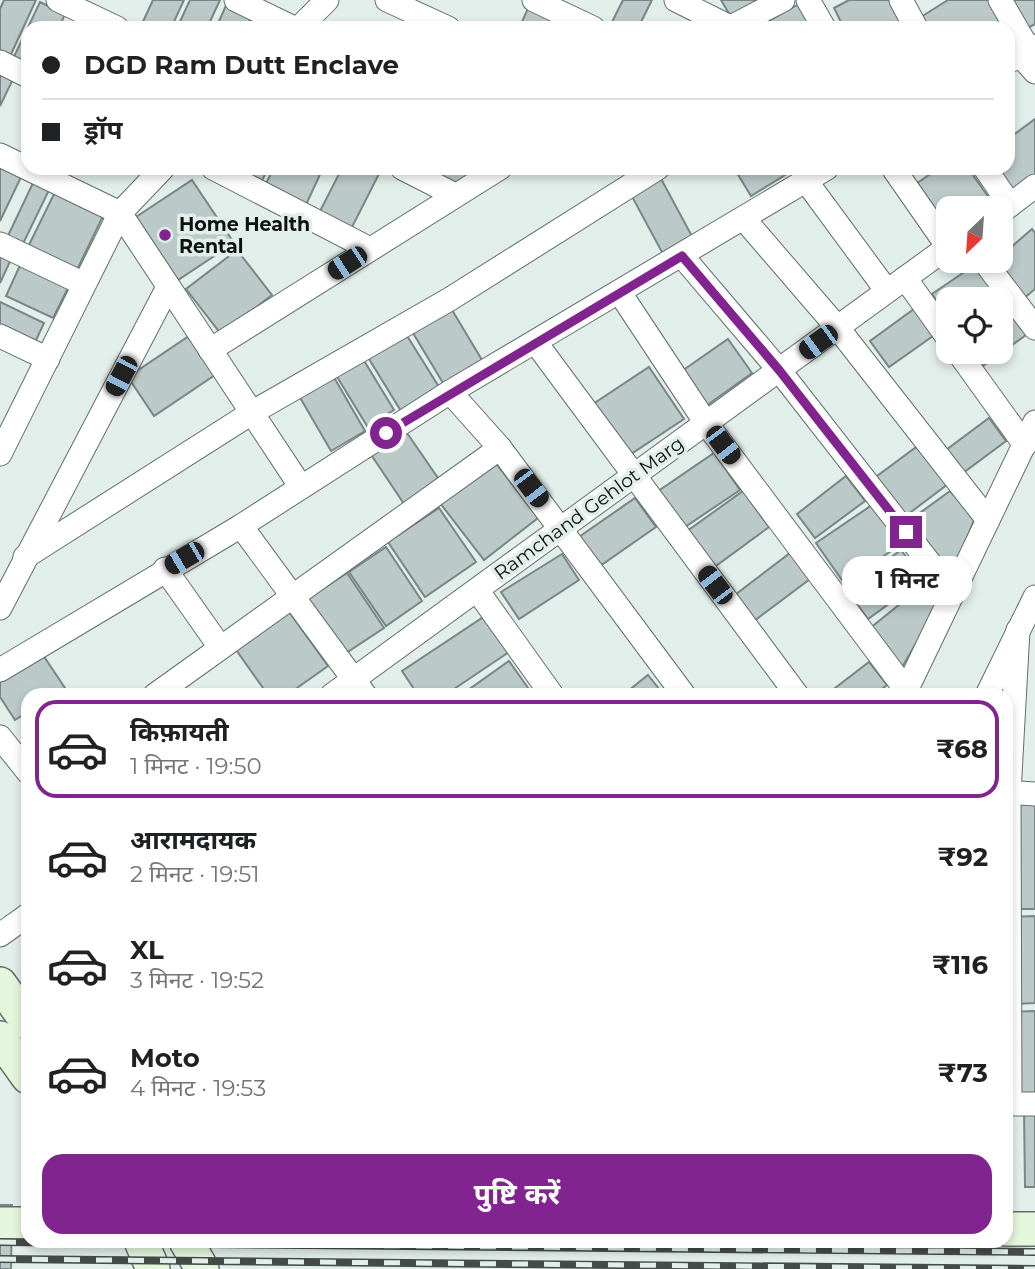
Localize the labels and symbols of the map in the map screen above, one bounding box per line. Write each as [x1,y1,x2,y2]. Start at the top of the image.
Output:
north arrow [936,196,1013,273]
place label: Home Health Rental [179,213,310,258]
marker: Home Health Rental [157,227,173,243]
car [324,243,371,283]
car [795,321,842,363]
car [102,353,141,399]
route start [370,417,402,449]
car [702,422,745,468]
street label: Ramchand Gehlot Marg [490,431,688,585]
car [510,465,553,511]
route end [890,516,922,548]
car [161,538,208,578]
callout: 1 मिनट [841,556,971,606]
car [694,562,737,608]

